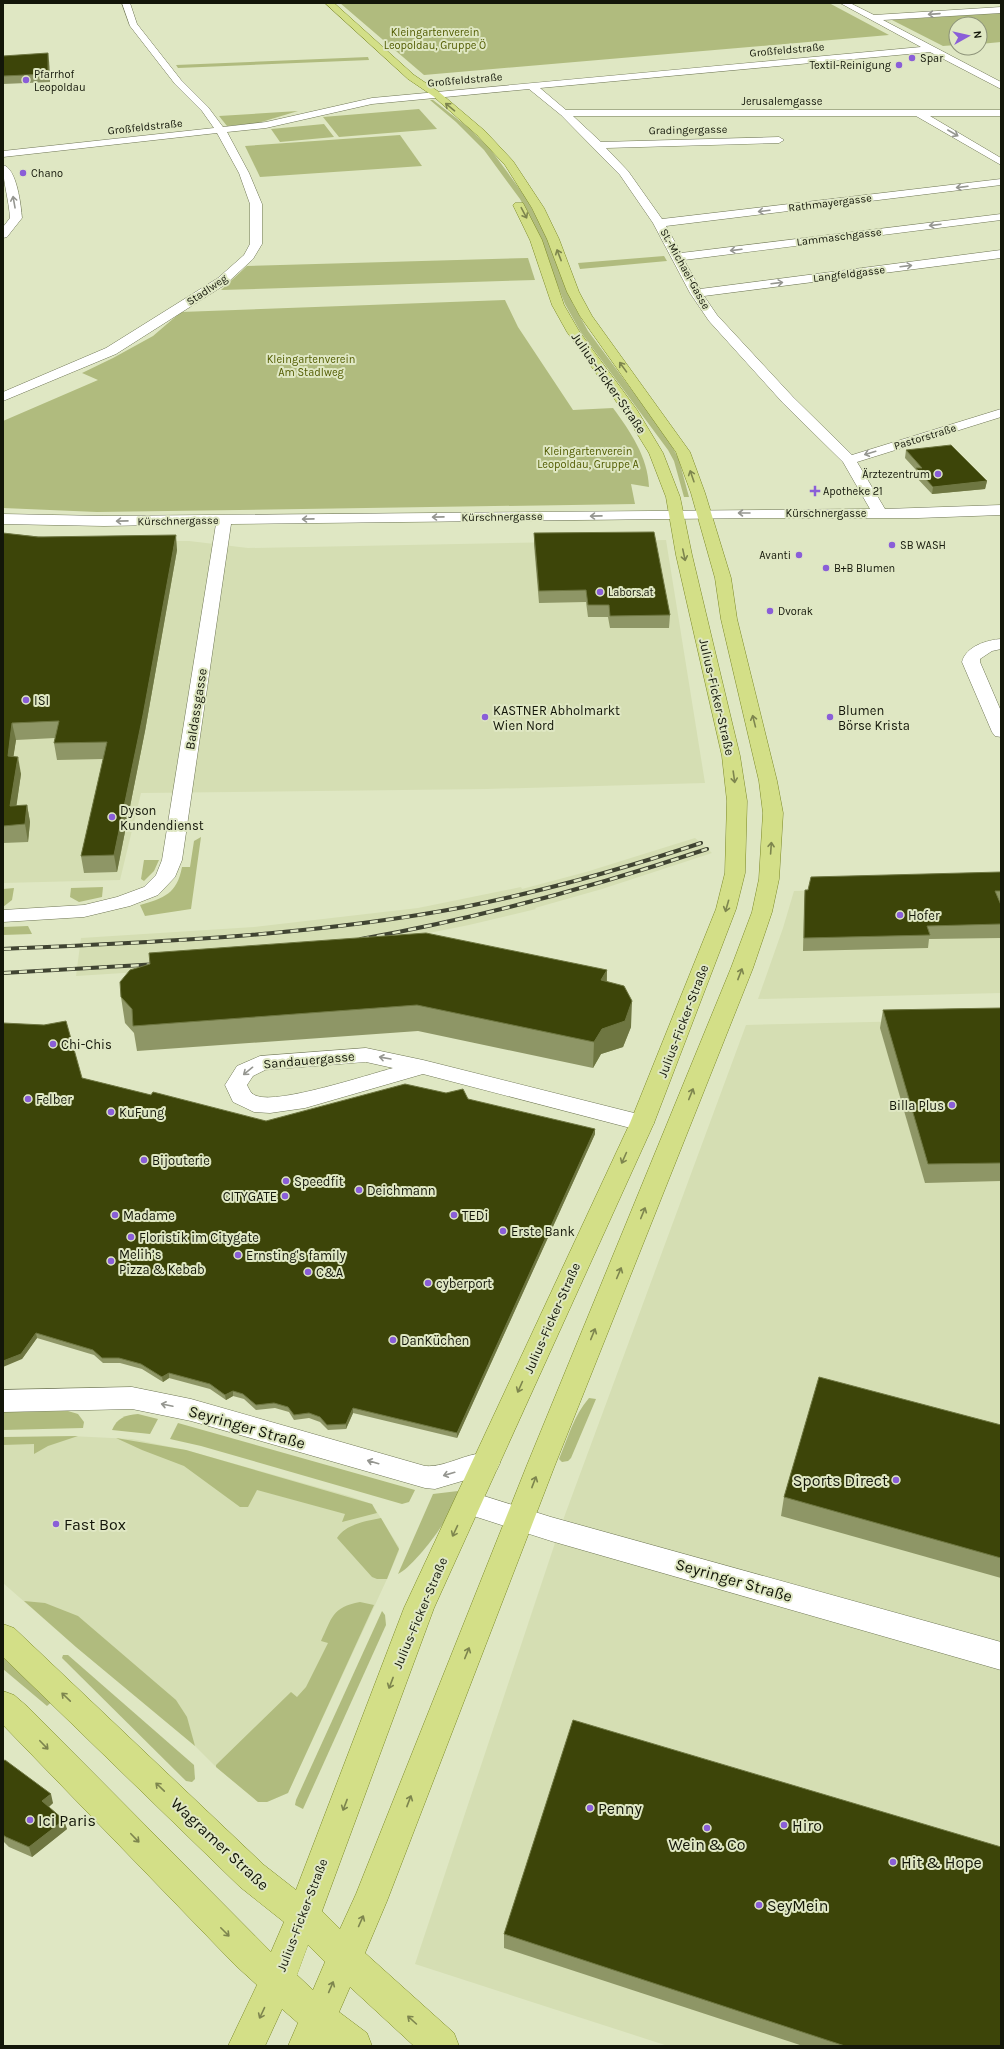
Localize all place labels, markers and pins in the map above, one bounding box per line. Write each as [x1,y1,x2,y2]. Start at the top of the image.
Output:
place label: Spar [920,52,943,65]
marker: Spar [907,53,917,63]
place label: Textil-Reinigung [809,59,892,72]
marker: Textil-Reinigung [894,60,904,70]
place label: Pfarrhof Leopoldau [34,68,86,94]
marker: Pfarrhof Leopoldau [21,75,31,85]
place label: Chano [31,167,63,180]
marker: Chano [18,168,28,178]
place label: Ärztezentrum [862,467,930,481]
marker: Ärztezentrum [933,469,943,479]
place label: Apotheke 21 [823,485,883,498]
marker: Apotheke 21 [810,486,820,496]
place label: SB WASH [900,539,946,552]
marker: SB WASH [887,540,897,550]
place label: Avanti [759,549,791,562]
marker: Avanti [794,550,804,560]
place label: B+B Blumen [834,562,895,575]
marker: B+B Blumen [821,563,831,573]
place label: Labors.at [608,586,654,599]
marker: Labors.at [595,587,605,597]
place label: Dvorak [778,605,813,618]
marker: Dvorak [765,606,775,616]
place label: ISI [34,693,49,708]
marker: ISI [21,695,31,705]
place label: KASTNER Abholmarkt Wien Nord [493,703,620,733]
place label: Blumen Börse Krista [838,703,910,733]
marker: KASTNER Abholmarkt Wien Nord [480,712,490,722]
marker: Blumen Börse Krista [825,712,835,722]
place label: Dyson Kundendienst [120,803,204,833]
marker: Dyson Kundendienst [107,812,117,822]
place label: Hofer [908,908,940,923]
marker: Hofer [895,910,905,920]
place label: Chi-Chis [61,1037,112,1052]
marker: Chi-Chis [48,1039,58,1049]
place label: Felber [36,1092,72,1107]
marker: Felber [23,1094,33,1104]
place label: Billa Plus [889,1098,944,1113]
marker: Billa Plus [947,1100,957,1110]
place label: KuFung [119,1105,165,1120]
marker: KuFung [106,1107,116,1117]
place label: Bijouterie [152,1153,210,1168]
marker: Bijouterie [139,1155,149,1165]
place label: Speedfit [294,1174,344,1189]
marker: Speedfit [281,1176,291,1186]
place label: Deichmann [367,1183,436,1198]
marker: Deichmann [354,1185,364,1195]
place label: CITYGATE [223,1189,277,1204]
marker: CITYGATE [280,1191,290,1201]
place label: Madame [123,1208,175,1223]
place label: TEDi [462,1208,488,1223]
marker: Madame [110,1210,120,1220]
marker: TEDi [449,1210,459,1220]
place label: Erste Bank [511,1224,575,1239]
marker: Erste Bank [498,1226,508,1236]
place label: Floristik im Citygate [139,1230,259,1245]
marker: Floristik im Citygate [126,1232,136,1242]
place label: Melih’s Pizza & Kebab [119,1247,205,1277]
place label: Ernsting's family [246,1248,346,1263]
marker: Ernsting's family [233,1250,243,1260]
marker: Melih’s Pizza & Kebab [106,1256,116,1266]
place label: C&A [316,1265,344,1280]
marker: C&A [303,1267,313,1277]
place label: cyberport [436,1276,492,1291]
marker: cyberport [423,1278,433,1288]
place label: DanKüchen [401,1333,469,1348]
marker: DanKüchen [388,1335,398,1345]
place label: Sports Direct [793,1471,888,1490]
marker: Sports Direct [891,1475,901,1485]
place label: Fast Box [64,1515,126,1534]
marker: Fast Box [51,1519,61,1529]
place label: Penny [598,1799,642,1818]
marker: Penny [585,1803,595,1813]
place label: Ici Paris [38,1811,96,1830]
marker: Ici Paris [25,1815,35,1825]
place label: Hiro [792,1816,822,1835]
marker: Hiro [779,1820,789,1830]
marker: Wein & Co [702,1823,712,1833]
place label: Wein & Co [668,1835,746,1854]
place label: Hit & Hope [901,1853,982,1872]
marker: Hit & Hope [888,1857,898,1867]
place label: SeyMein [767,1896,829,1915]
marker: SeyMein [754,1900,764,1910]

